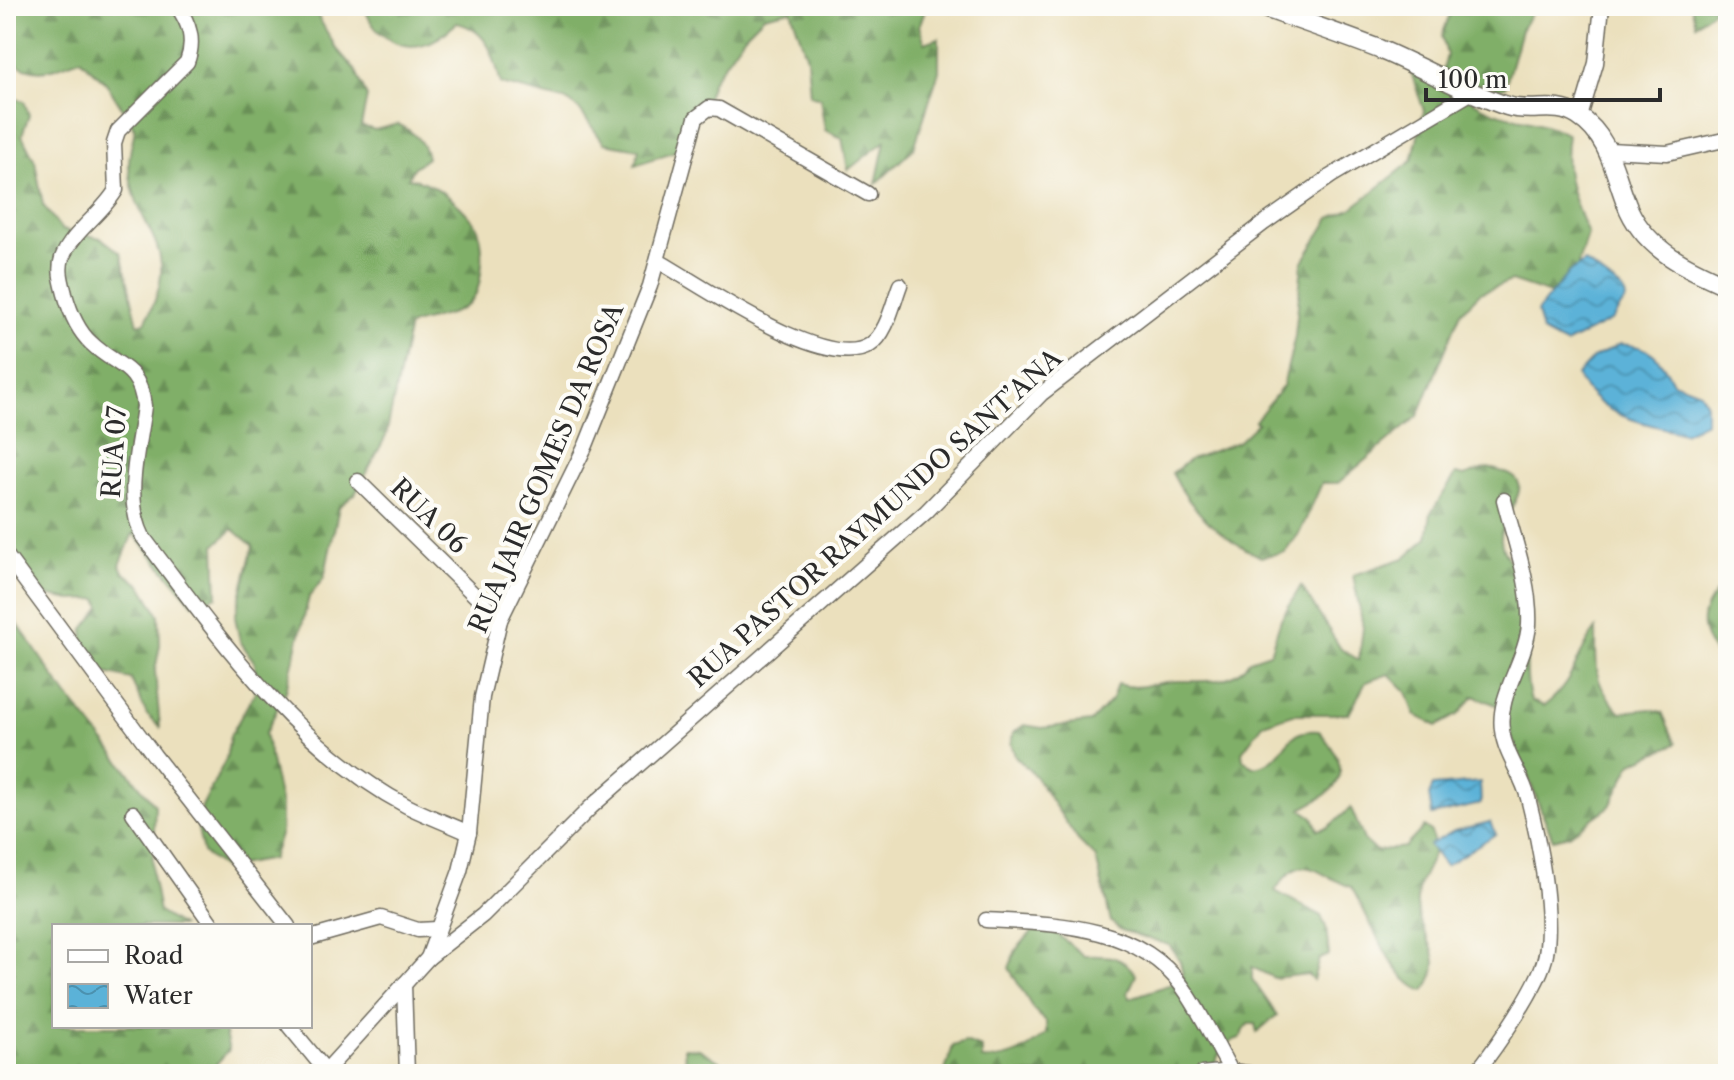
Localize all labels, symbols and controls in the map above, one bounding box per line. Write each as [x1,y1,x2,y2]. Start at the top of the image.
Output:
scale bar [1426,52,1660,102]
text: 100 m [1438,65,1507,94]
street label: RUA JAIR GOMES DA ROSA [462,297,630,638]
street label: RUA PASTOR RAYMUNDO SANT’ANA [682,341,1069,694]
street label: RUA 07 [95,405,133,499]
street label: RUA 06 [384,472,474,560]
legend [52,924,312,1028]
text: Road [124,941,184,970]
text: Water [123,981,193,1010]

